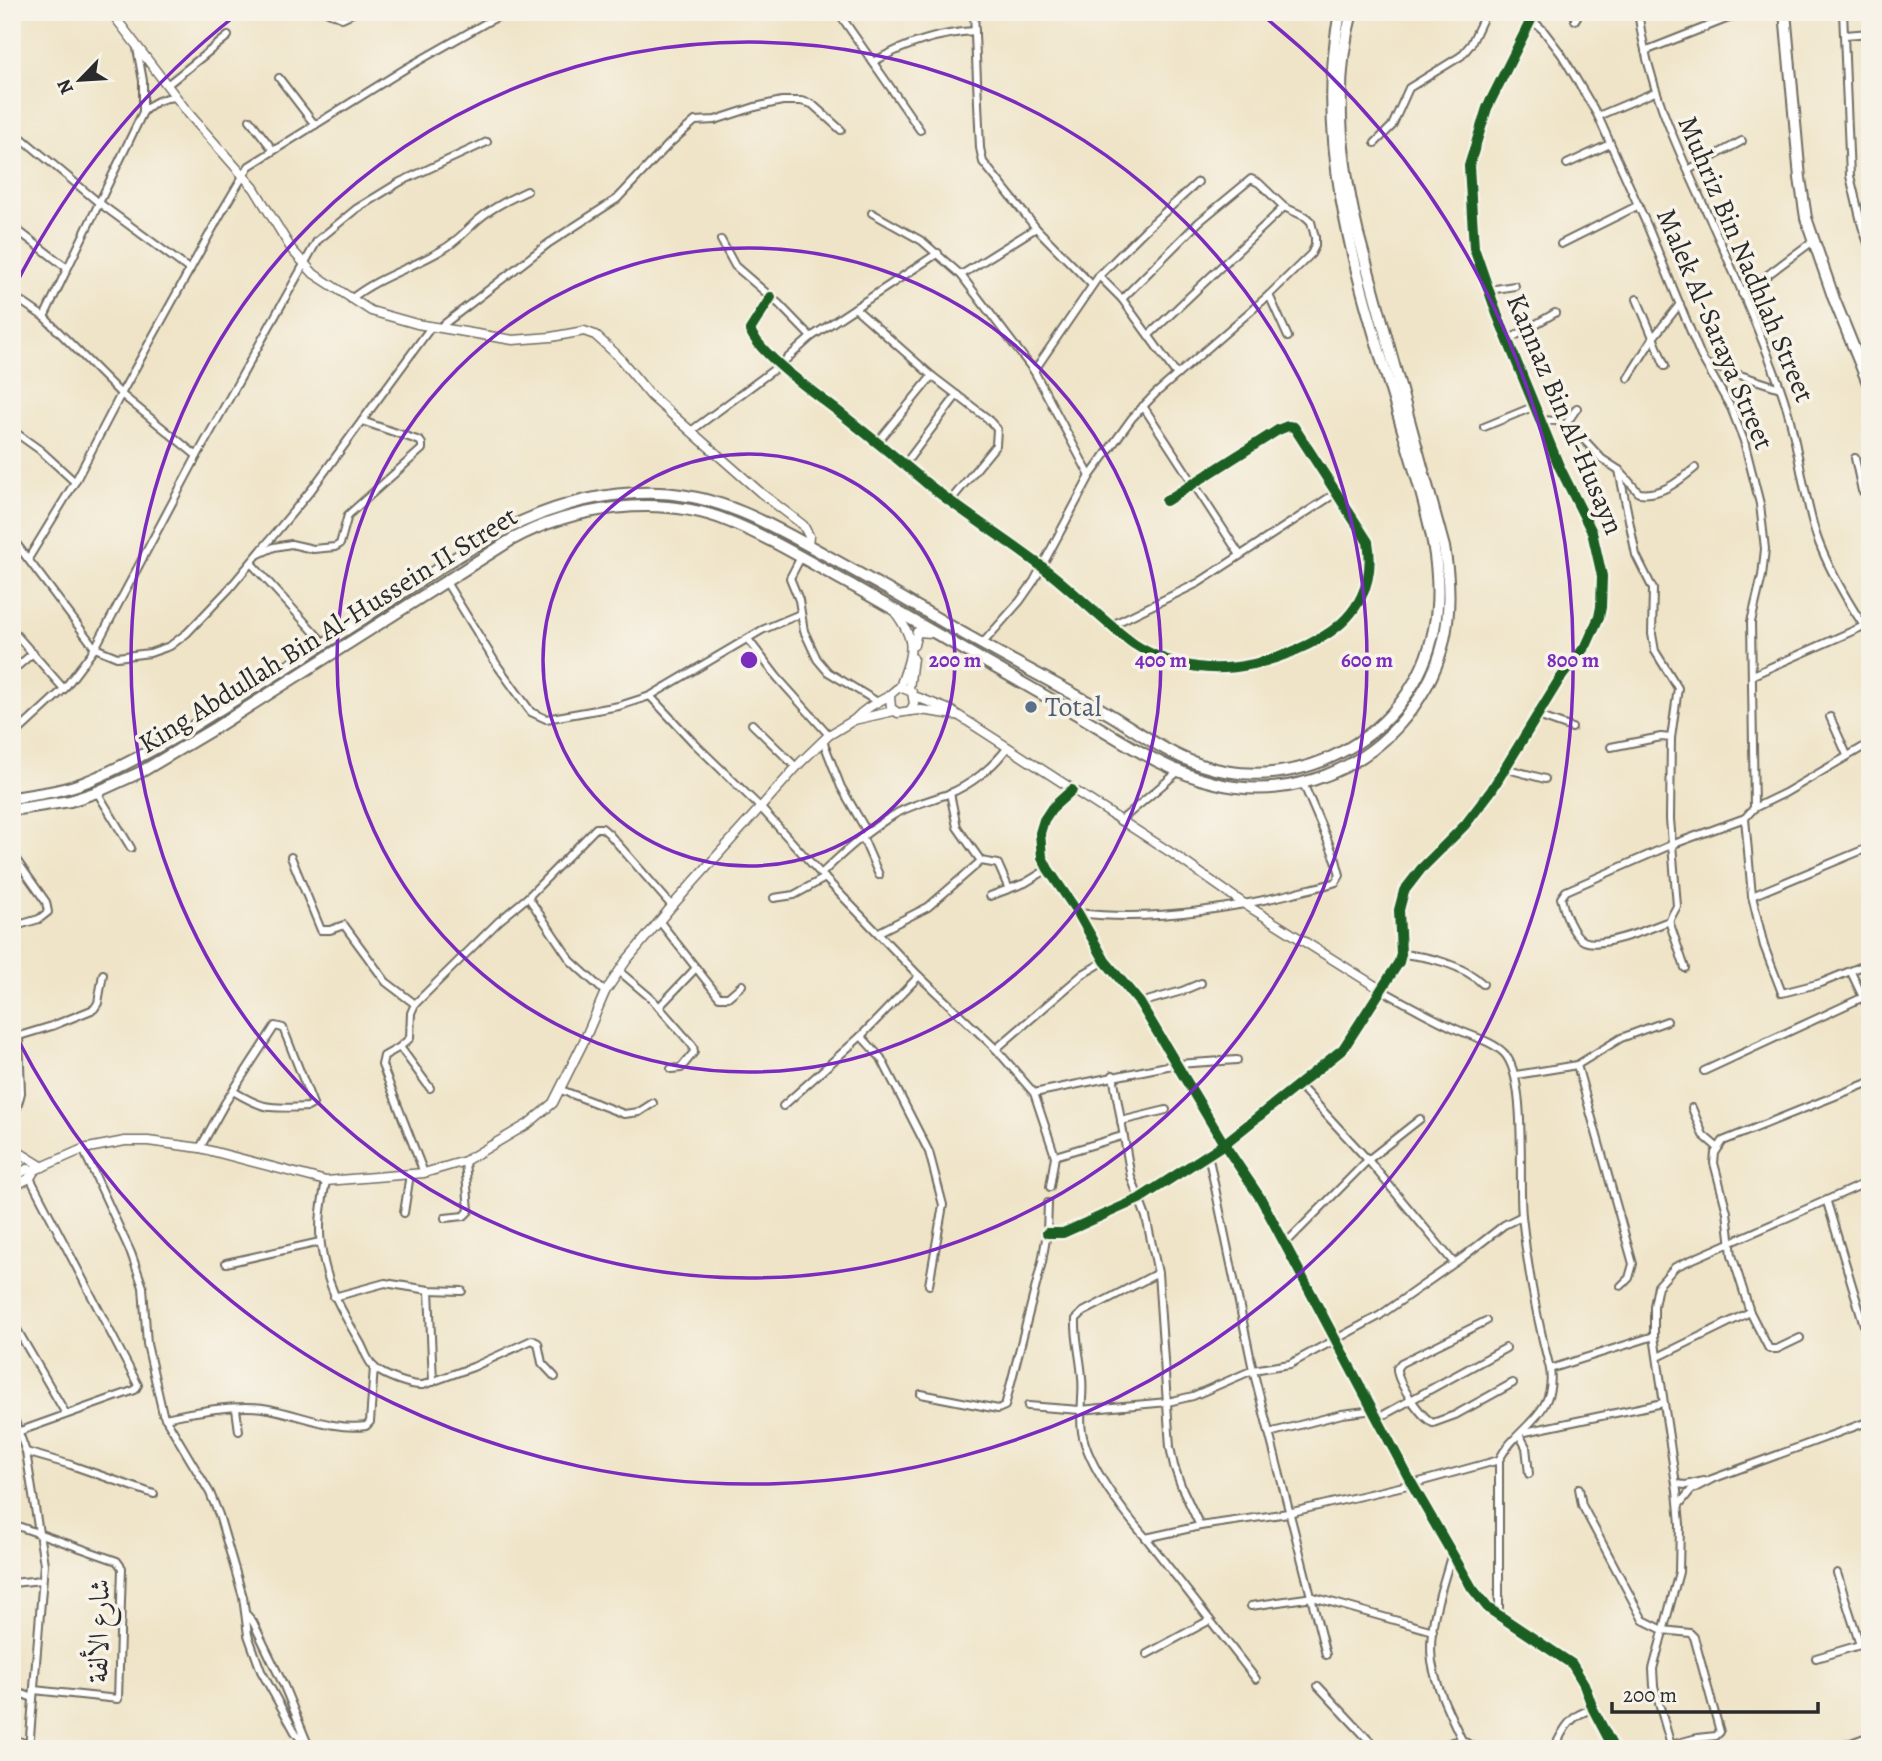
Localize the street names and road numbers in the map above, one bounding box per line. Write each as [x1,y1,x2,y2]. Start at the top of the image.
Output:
street label: Muhriz Bin Nadhlah Street [1668,110,1824,408]
street label: Malek Al-Saraya Street [1647,203,1783,455]
street label: Kannaz Bin Al-Husayn [1497,288,1633,540]
street label: King Abdullah Bin Al-Hussein II Street [131,497,525,763]
street label: شارع الألفة [79,1579,123,1684]

